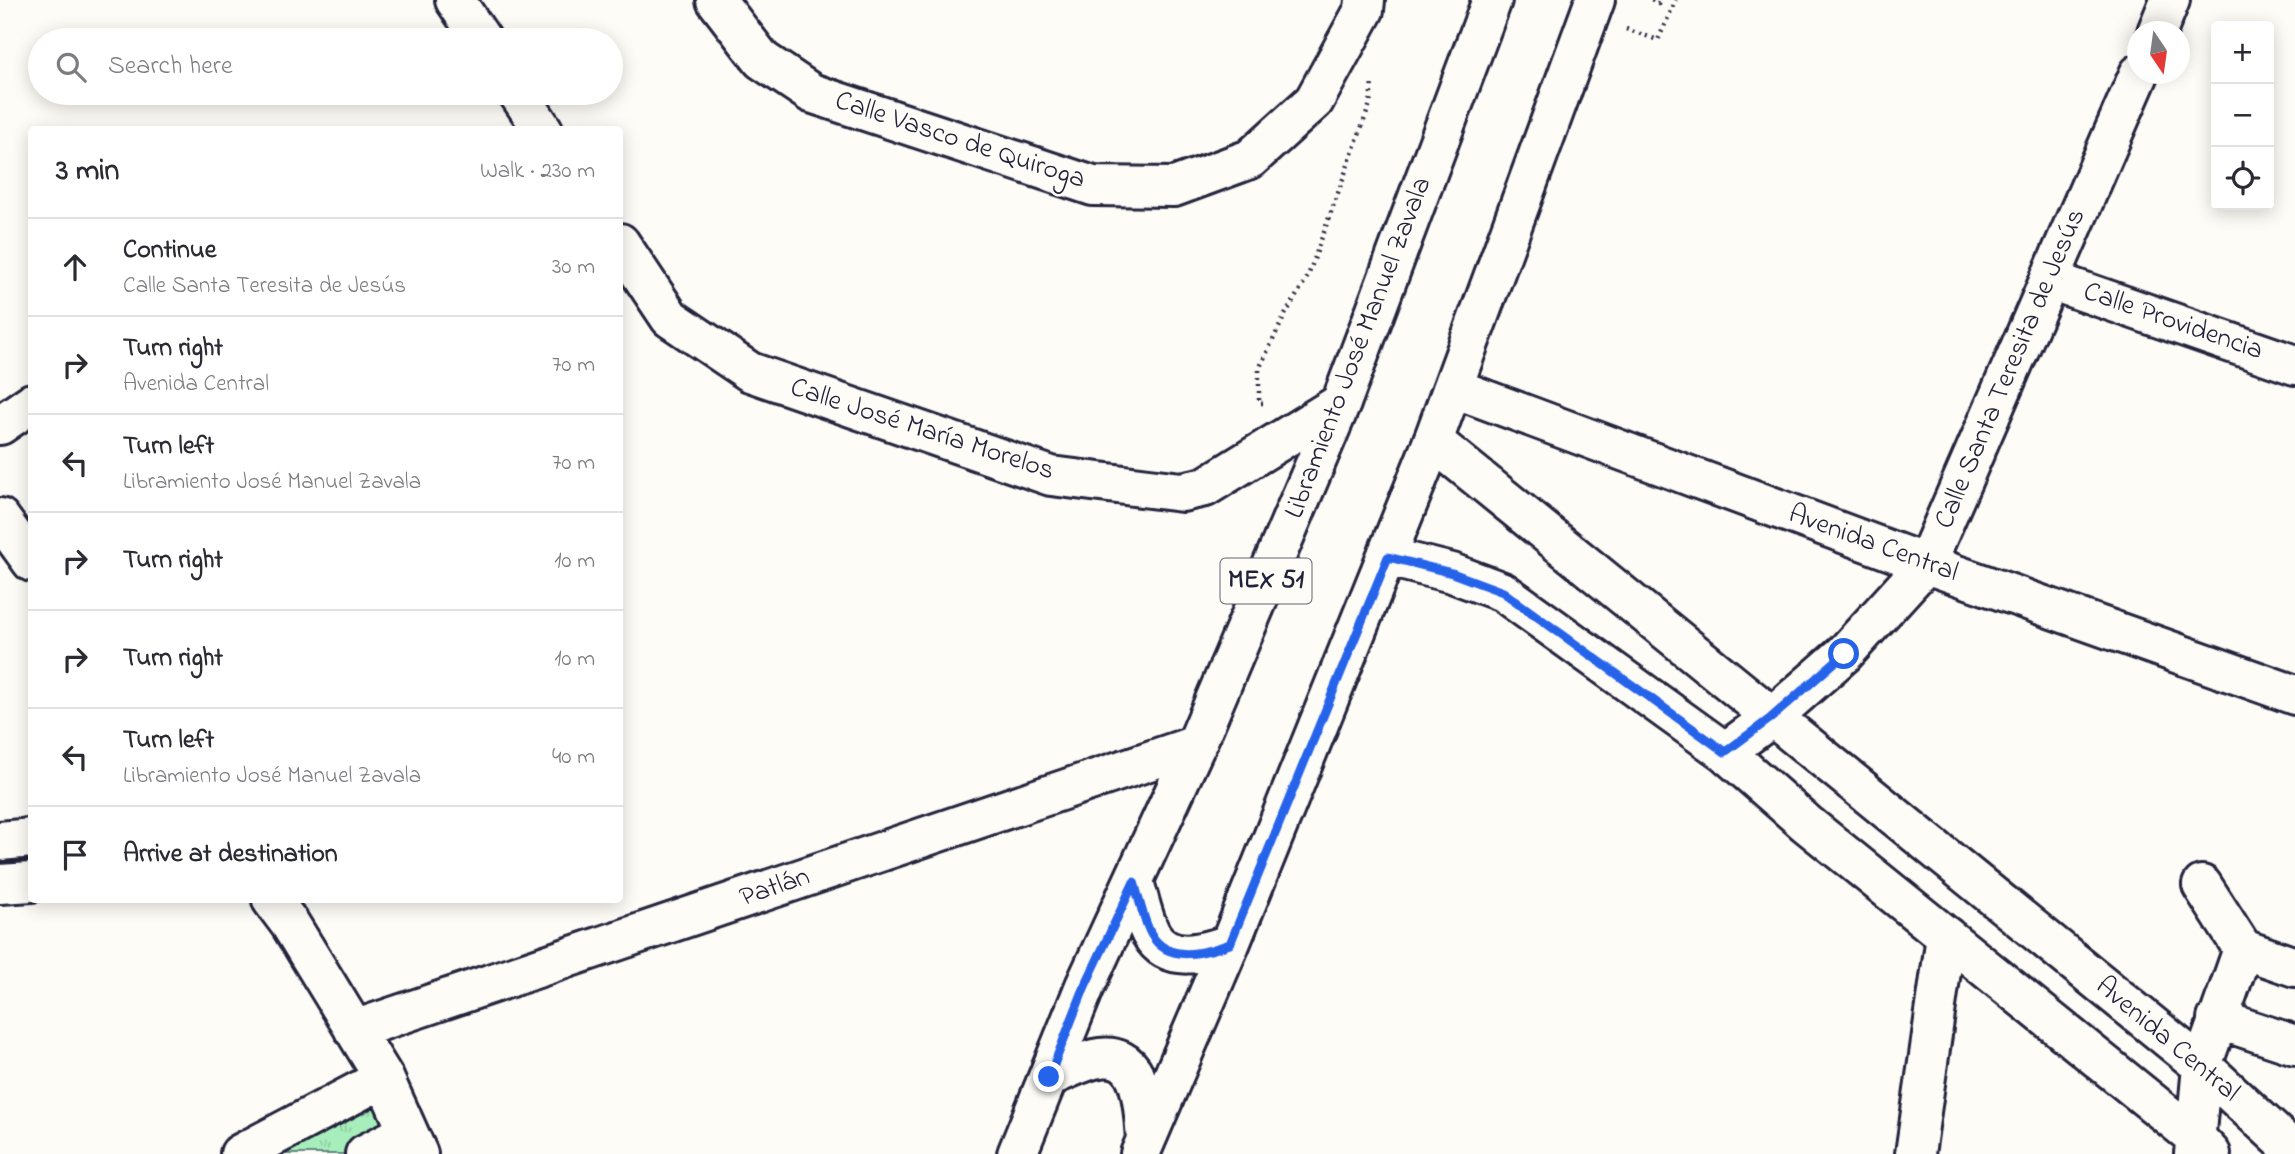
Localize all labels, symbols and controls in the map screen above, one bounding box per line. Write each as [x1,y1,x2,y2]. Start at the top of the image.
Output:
north arrow [2127,21,2190,84]
map controls [2211,21,2274,210]
button: + [2211,21,2274,84]
search box [28,28,623,105]
icon: search [52,48,90,86]
text: Search here [108,48,233,86]
street label: Calle Vasco de Quiroga [829,81,1091,201]
button: − [2211,84,2274,147]
button: locate [2211,147,2274,210]
text: 3 min [56,150,119,194]
text: Walk · 230 m [480,155,595,188]
street label: Libramiento José Manuel Zavala [1275,171,1443,525]
street label: Calle Santa Teresita de Jesús [1925,202,2097,536]
text: Continue [123,232,216,270]
icon: ahead [56,248,94,286]
text: 30 m [552,251,595,284]
text: Calle Santa Teresita de Jesús [123,270,406,303]
street label: Calle Providencia [2078,272,2268,372]
text: Turn right [123,330,223,368]
icon: right [56,346,94,384]
text: 70 m [552,349,595,382]
text: Avenida Central [123,368,269,401]
street label: Calle José María Morelos [785,368,1059,492]
text: Turn left [123,428,214,466]
icon: left [56,444,94,482]
text: 70 m [552,447,595,480]
text: Libramiento José Manuel Zavala [123,466,421,499]
street label: Avenida Central [1782,494,1964,594]
icon: right [56,542,94,580]
text: Turn right [123,542,223,580]
text: 10 m [554,545,595,578]
road number: MEX 51 [1220,558,1312,604]
route start [1828,638,1859,669]
icon: right [56,640,94,678]
text: Turn right [123,640,223,678]
text: 10 m [554,643,595,676]
text: Turn left [123,722,214,760]
icon: left [56,738,94,776]
text: 40 m [552,741,595,774]
text: Libramiento José Manuel Zavala [123,760,421,793]
icon: arrive [56,836,94,874]
text: Arrive at destination [123,836,338,874]
street label: Patlán [734,857,816,919]
street label: Avenida Central [2086,967,2248,1113]
route end [1033,1061,1064,1092]

